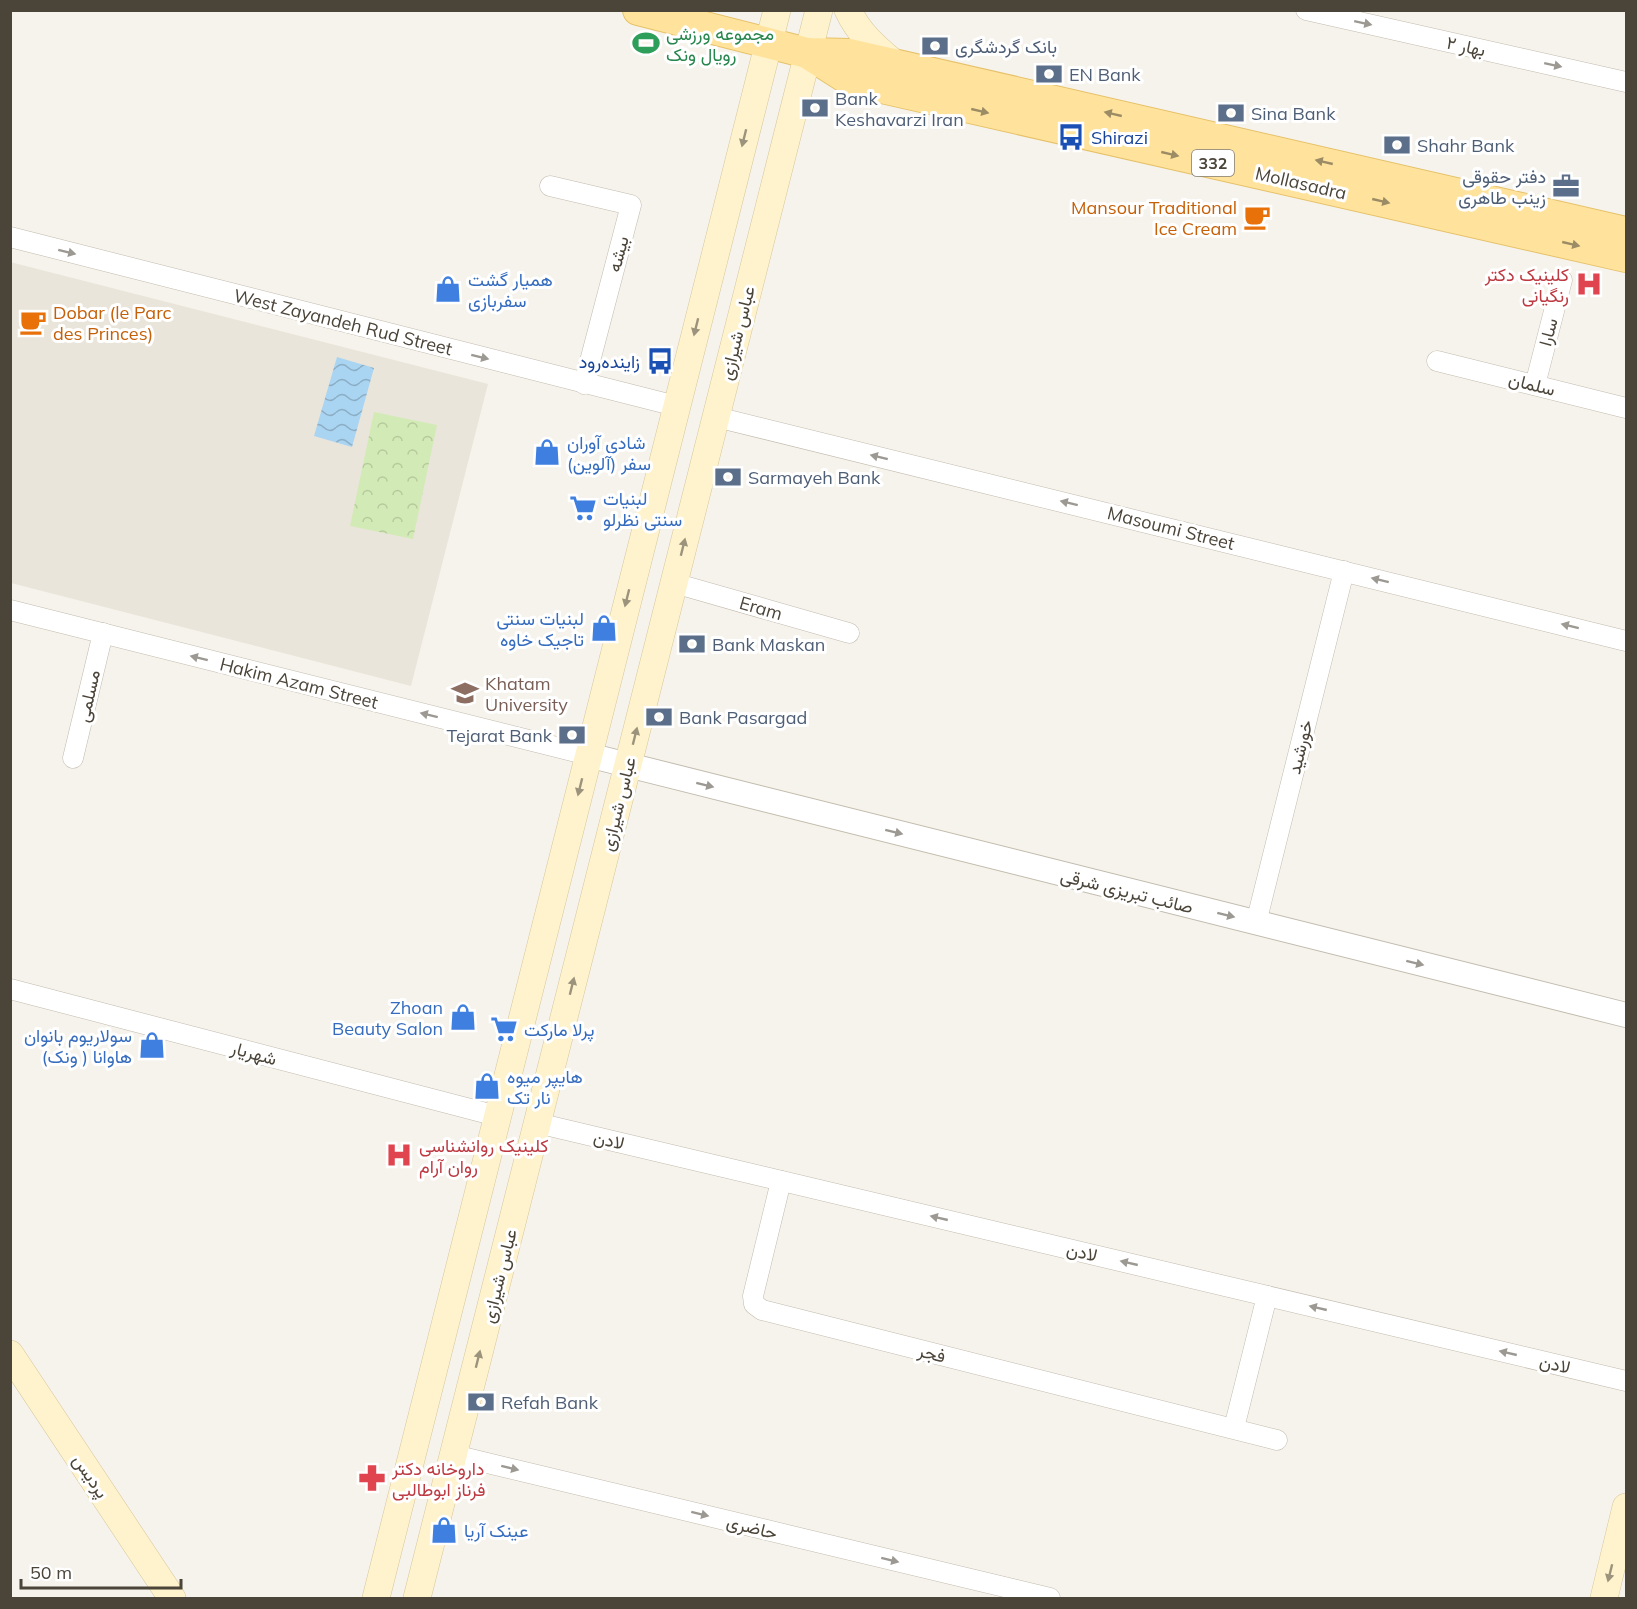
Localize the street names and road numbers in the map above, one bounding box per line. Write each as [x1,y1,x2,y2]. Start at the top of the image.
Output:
street label: بهار ۲ [1444,31,1488,61]
road number: 332 [1192,150,1234,176]
street label: Mollasadra [1253,161,1349,205]
street label: بیشه [602,233,634,275]
street label: عباس شیرازی [714,283,760,383]
street label: West Zayandeh Rud Street [231,284,455,360]
street label: سارا [1533,315,1563,349]
street label: سلمان [1506,367,1558,401]
street label: Masoumi Street [1105,501,1237,555]
street label: Eram [737,591,785,625]
street label: Hakim Azam Street [218,652,380,714]
street label: مسلمی [71,668,105,724]
street label: خورشید [1282,717,1318,777]
street label: عباس شیرازی [595,754,641,854]
street label: صائب تبریزی شرقی [1058,863,1196,919]
street label: شهریار [228,1036,279,1070]
street label: لادن [591,1125,627,1155]
street label: عباس شیرازی [476,1226,522,1326]
street label: لادن [1064,1237,1100,1267]
street label: فجر [915,1338,948,1367]
street label: لادن [1537,1349,1573,1379]
street label: پردیس [67,1450,114,1503]
street label: حاضری [724,1510,780,1544]

